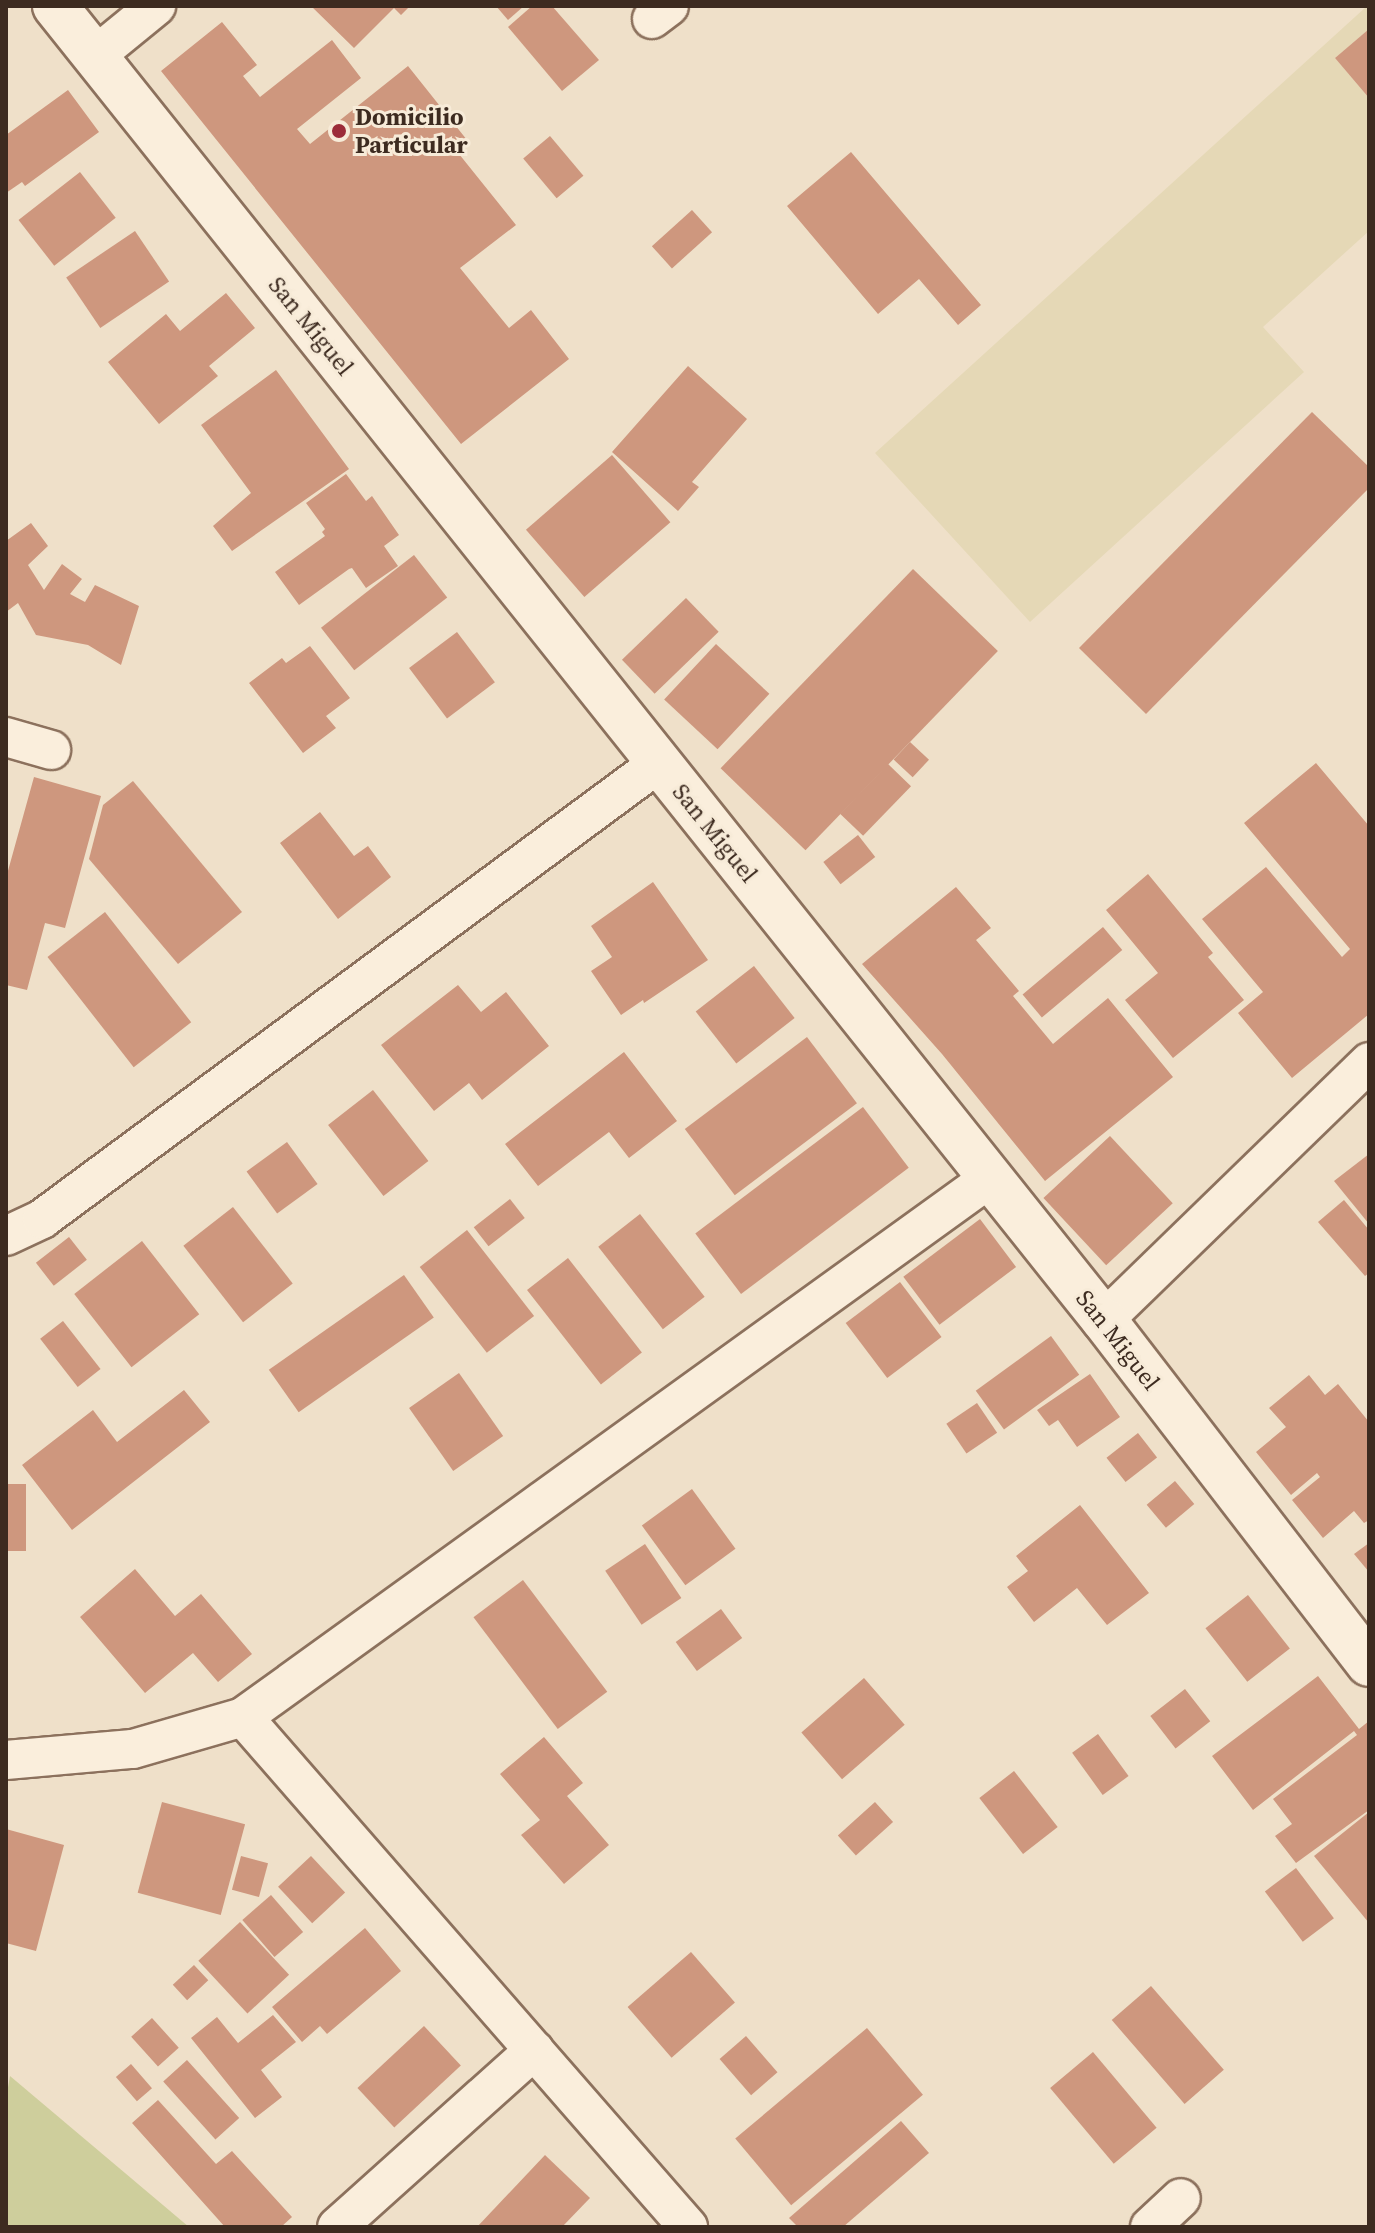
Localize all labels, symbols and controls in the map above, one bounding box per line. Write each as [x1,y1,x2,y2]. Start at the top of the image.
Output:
place label: Domicilio Particular [355,103,468,159]
marker: Domicilio Particular [330,122,348,140]
street label: San Miguel [262,271,360,381]
street label: San Miguel [666,778,764,888]
street label: San Miguel [1070,1284,1166,1396]

